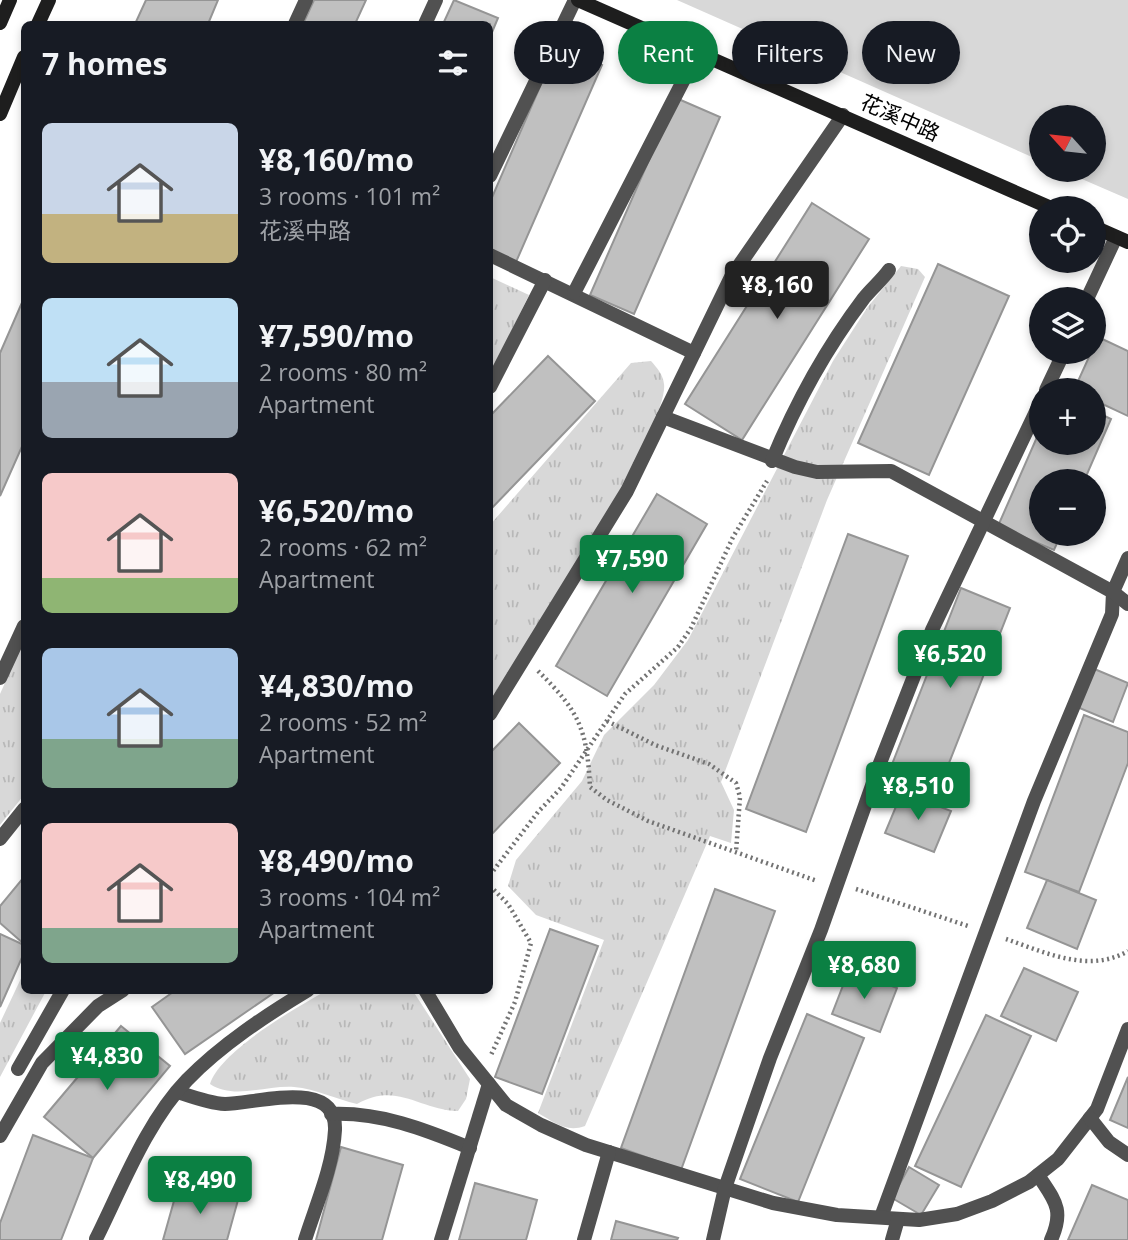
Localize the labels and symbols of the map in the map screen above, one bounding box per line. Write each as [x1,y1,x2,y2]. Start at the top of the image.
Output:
street label: 花溪中路 [856,87,944,147]
north arrow [1029,105,1106,182]
pin: ¥8,160 [720,262,834,321]
pin: ¥7,590 [575,536,689,595]
pin: ¥6,520 [893,630,1007,690]
pin: ¥8,510 [861,762,975,822]
pin: ¥8,680 [807,942,921,1001]
pin: ¥4,830 [50,1032,164,1092]
pin: ¥8,490 [143,1156,257,1216]

